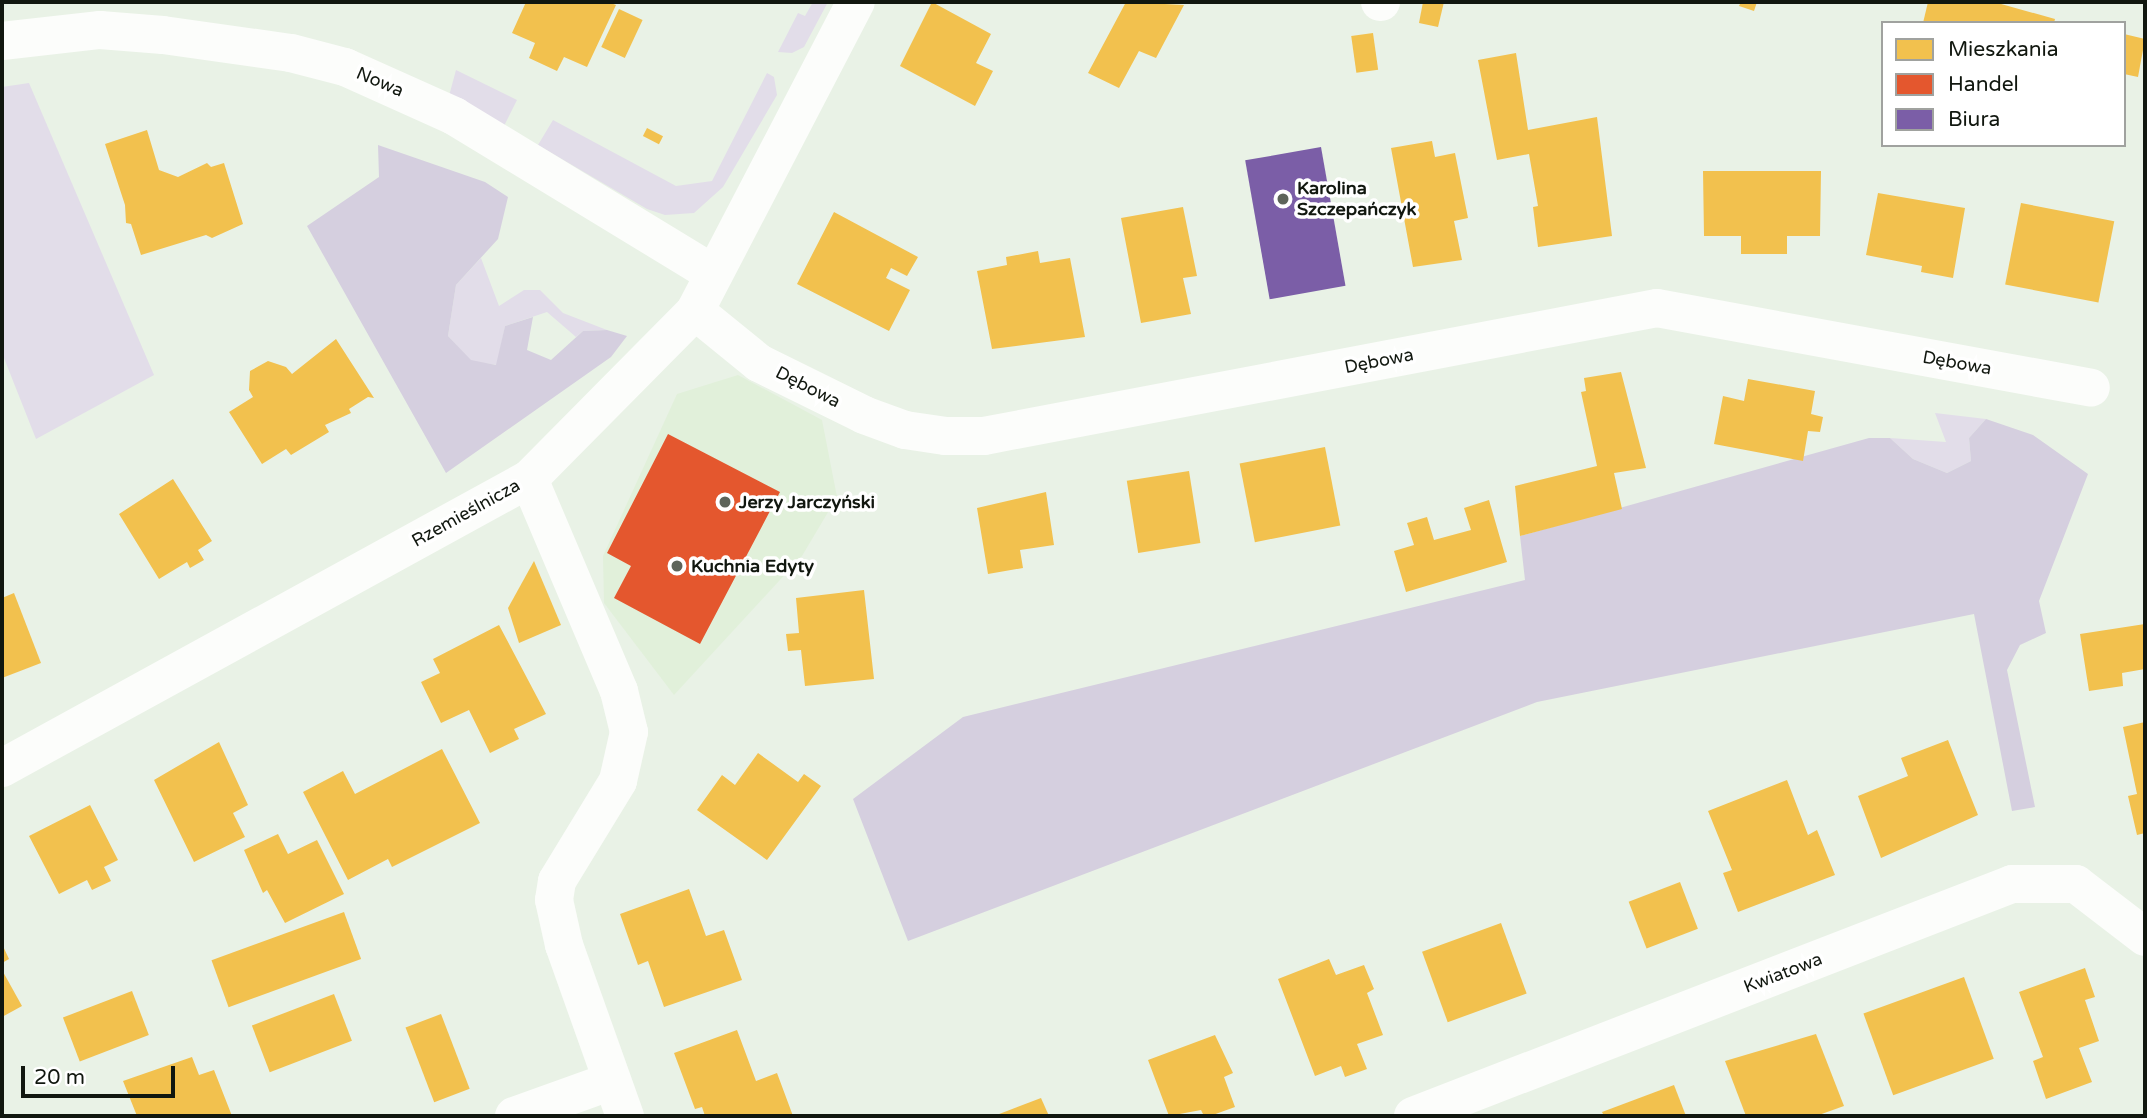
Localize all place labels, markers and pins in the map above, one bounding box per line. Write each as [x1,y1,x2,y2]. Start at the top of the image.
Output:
place label: Karolina Szczepańczyk [1297,178,1416,220]
marker: Karolina Szczepańczyk [1275,191,1291,207]
place label: Jerzy Jarczyński [739,491,875,513]
marker: Jerzy Jarczyński [717,494,733,510]
place label: Kuchnia Edyty [691,555,814,577]
marker: Kuchnia Edyty [669,558,685,574]

